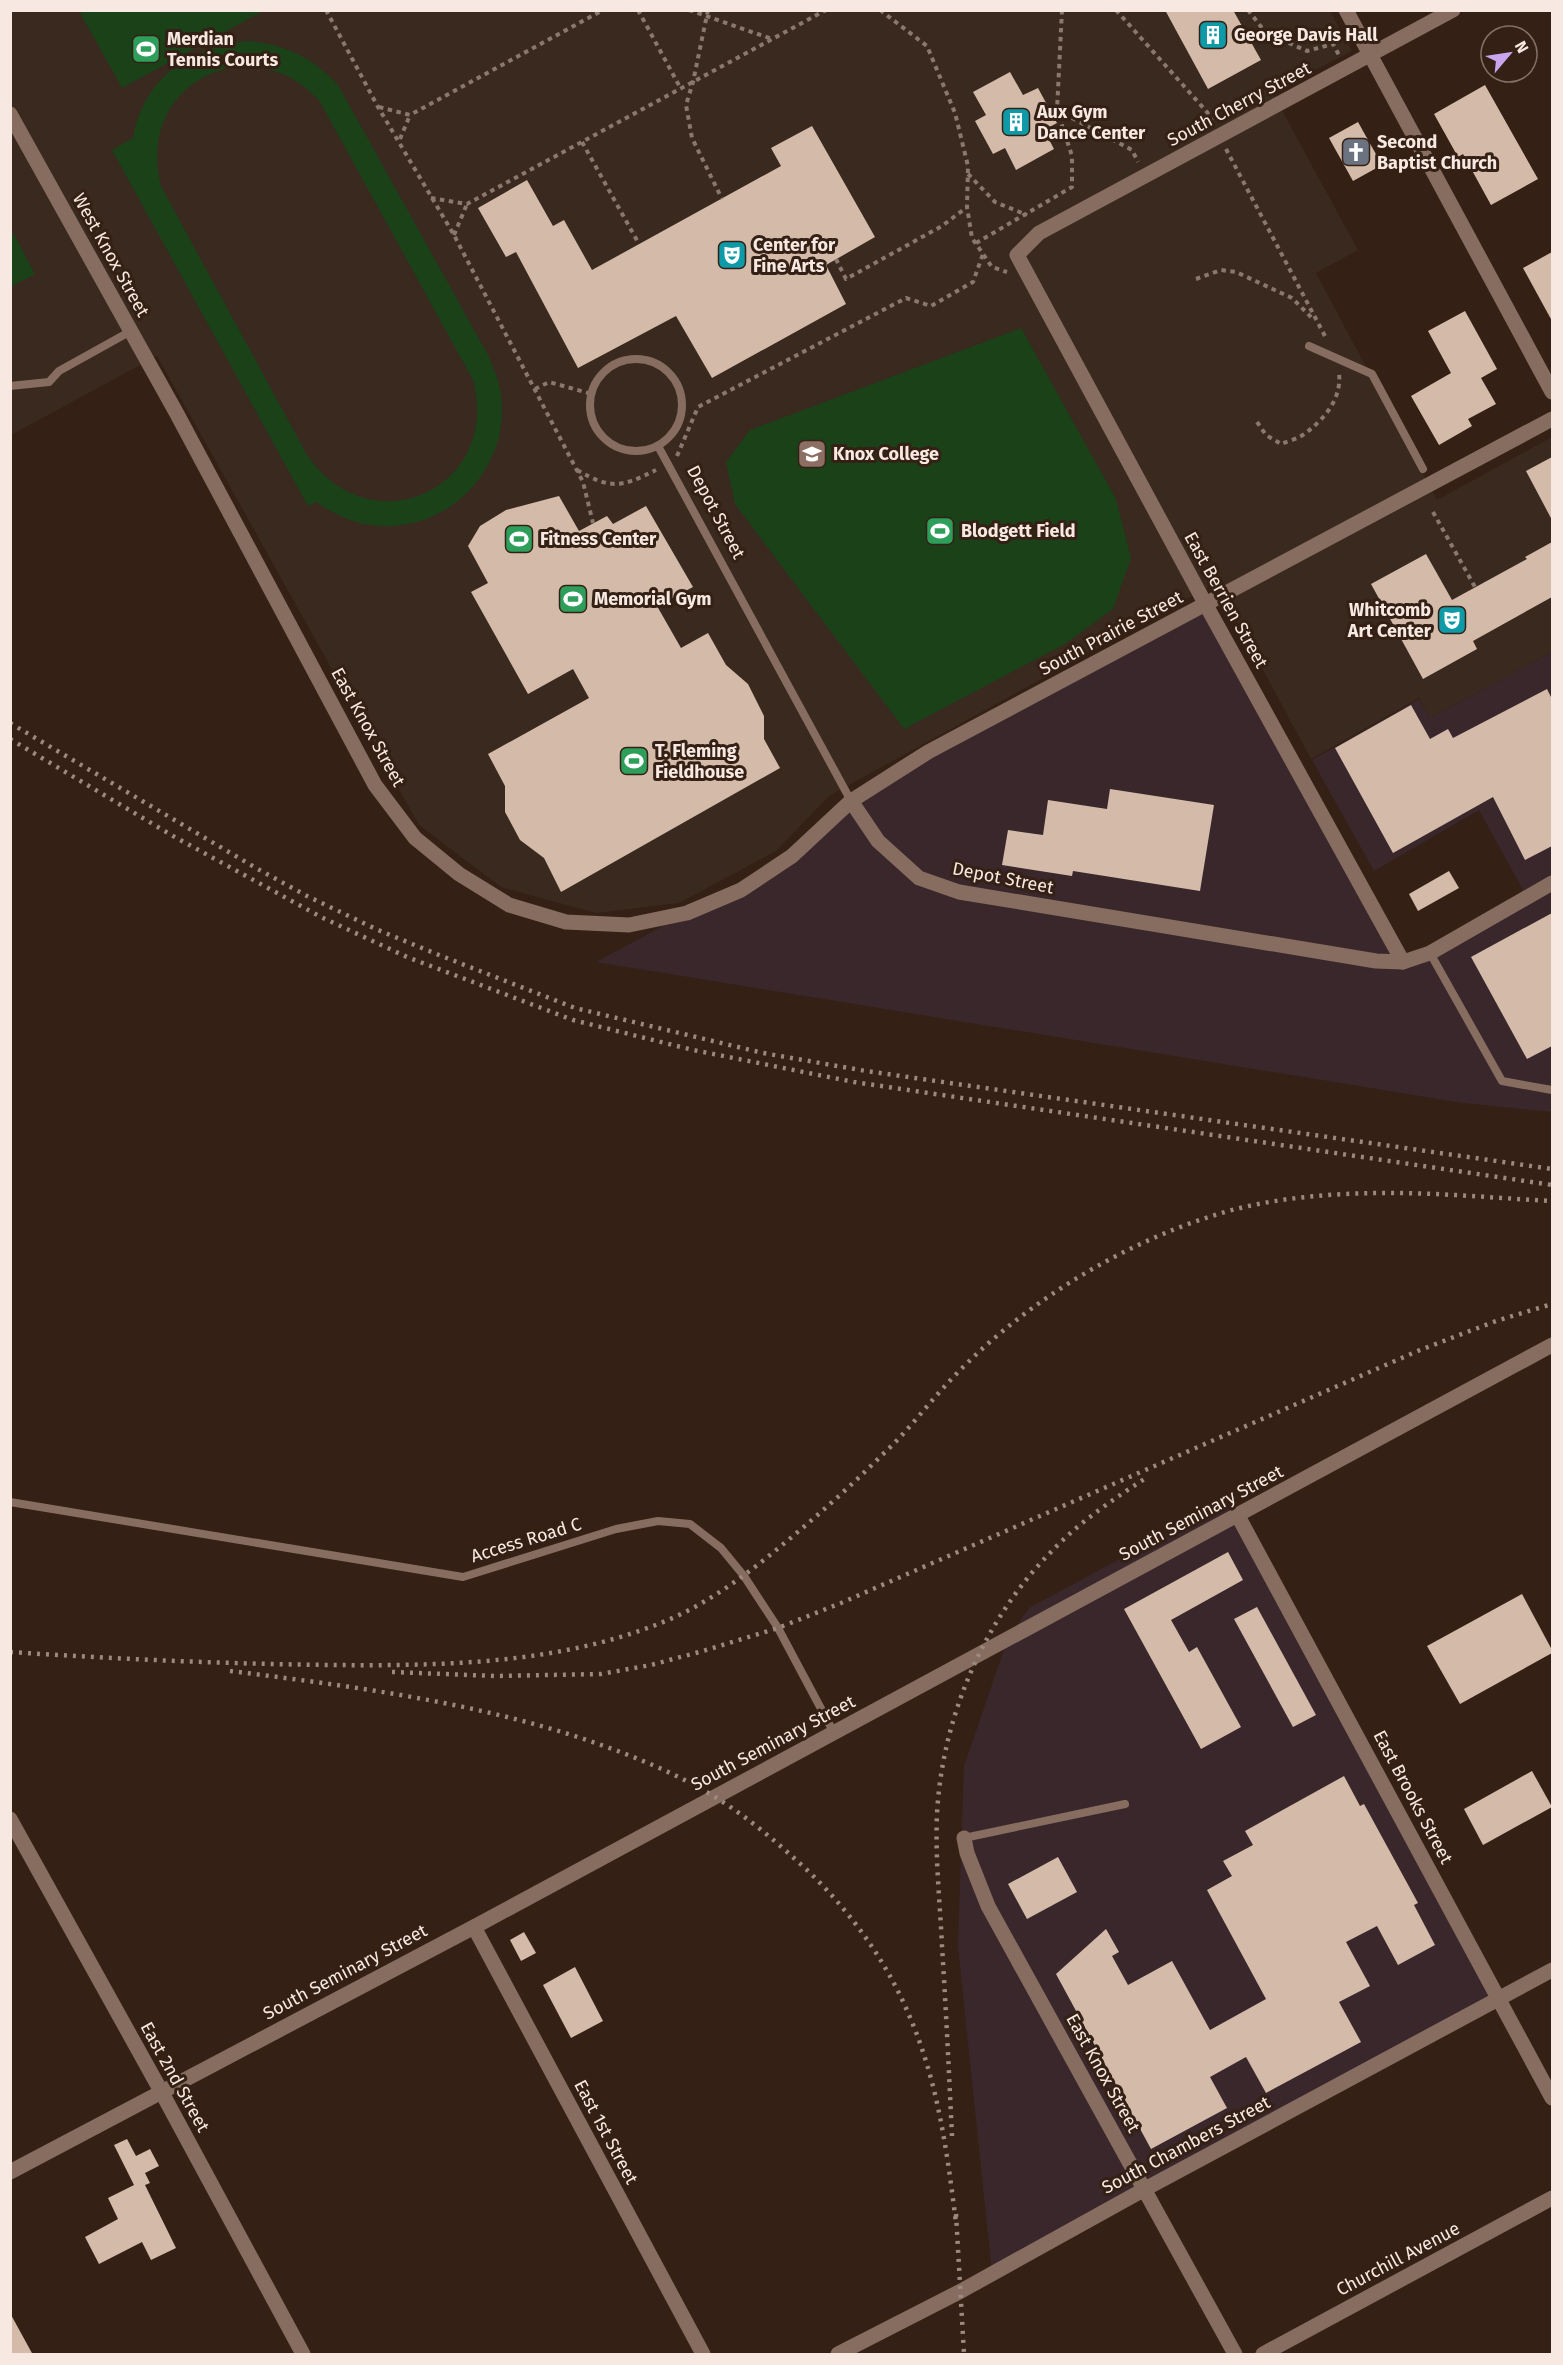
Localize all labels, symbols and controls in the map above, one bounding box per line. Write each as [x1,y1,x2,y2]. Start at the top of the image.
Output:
building icon: George Davis Hall [1197,19,1229,51]
place label: George Davis Hall [1234,24,1378,46]
north arrow [1479,24,1539,84]
place label: Merdian Tennis Courts [167,28,278,71]
sports icon: Merdian Tennis Courts [130,33,162,65]
text: N [1511,38,1533,56]
street label: South Cherry Street [1164,57,1315,151]
place label: Aux Gym Dance Center [1036,101,1146,144]
building icon: Aux Gym Dance Center [1000,106,1032,138]
place label: Second Baptist Church [1377,131,1497,174]
church icon: Second Baptist Church [1340,136,1372,168]
street label: West Knox Street [68,189,154,321]
place label: Center for Fine Arts [753,234,836,277]
theatre icon: Center for Fine Arts [716,239,748,271]
school or university icon: Knox College [796,438,828,470]
place label: Knox College [833,443,939,465]
street label: Depot Street [682,461,750,563]
sports icon: Blodgett Field [924,515,956,547]
place label: Blodgett Field [961,520,1076,542]
sports icon: Fitness Center [503,523,535,555]
place label: Fitness Center [540,528,657,550]
street label: East Berrien Street [1179,528,1273,672]
sports icon: Memorial Gym [557,583,589,615]
street label: South Prairie Street [1035,586,1187,680]
place label: Memorial Gym [594,588,712,610]
place label: Whitcomb Art Center [1347,599,1432,642]
theatre icon: Whitcomb Art Center [1436,604,1468,636]
street label: East Knox Street [326,664,410,791]
place label: T. Fleming Fieldhouse [655,740,744,783]
sports icon: T. Fleming Fieldhouse [618,745,650,777]
street label: Depot Street [950,857,1056,899]
street label: South Seminary Street [1115,1460,1287,1566]
street label: Access Road C [468,1513,584,1567]
street label: South Seminary Street [687,1690,859,1796]
street label: East Brooks Street [1368,1726,1458,1868]
street label: South Seminary Street [259,1919,431,2025]
street label: East Knox Street [1061,2010,1145,2137]
street label: East 2nd Street [136,2018,215,2136]
street label: East 1st Street [569,2076,643,2188]
street label: South Chambers Street [1098,2091,1274,2199]
street label: Churchill Avenue [1333,2217,1463,2301]

